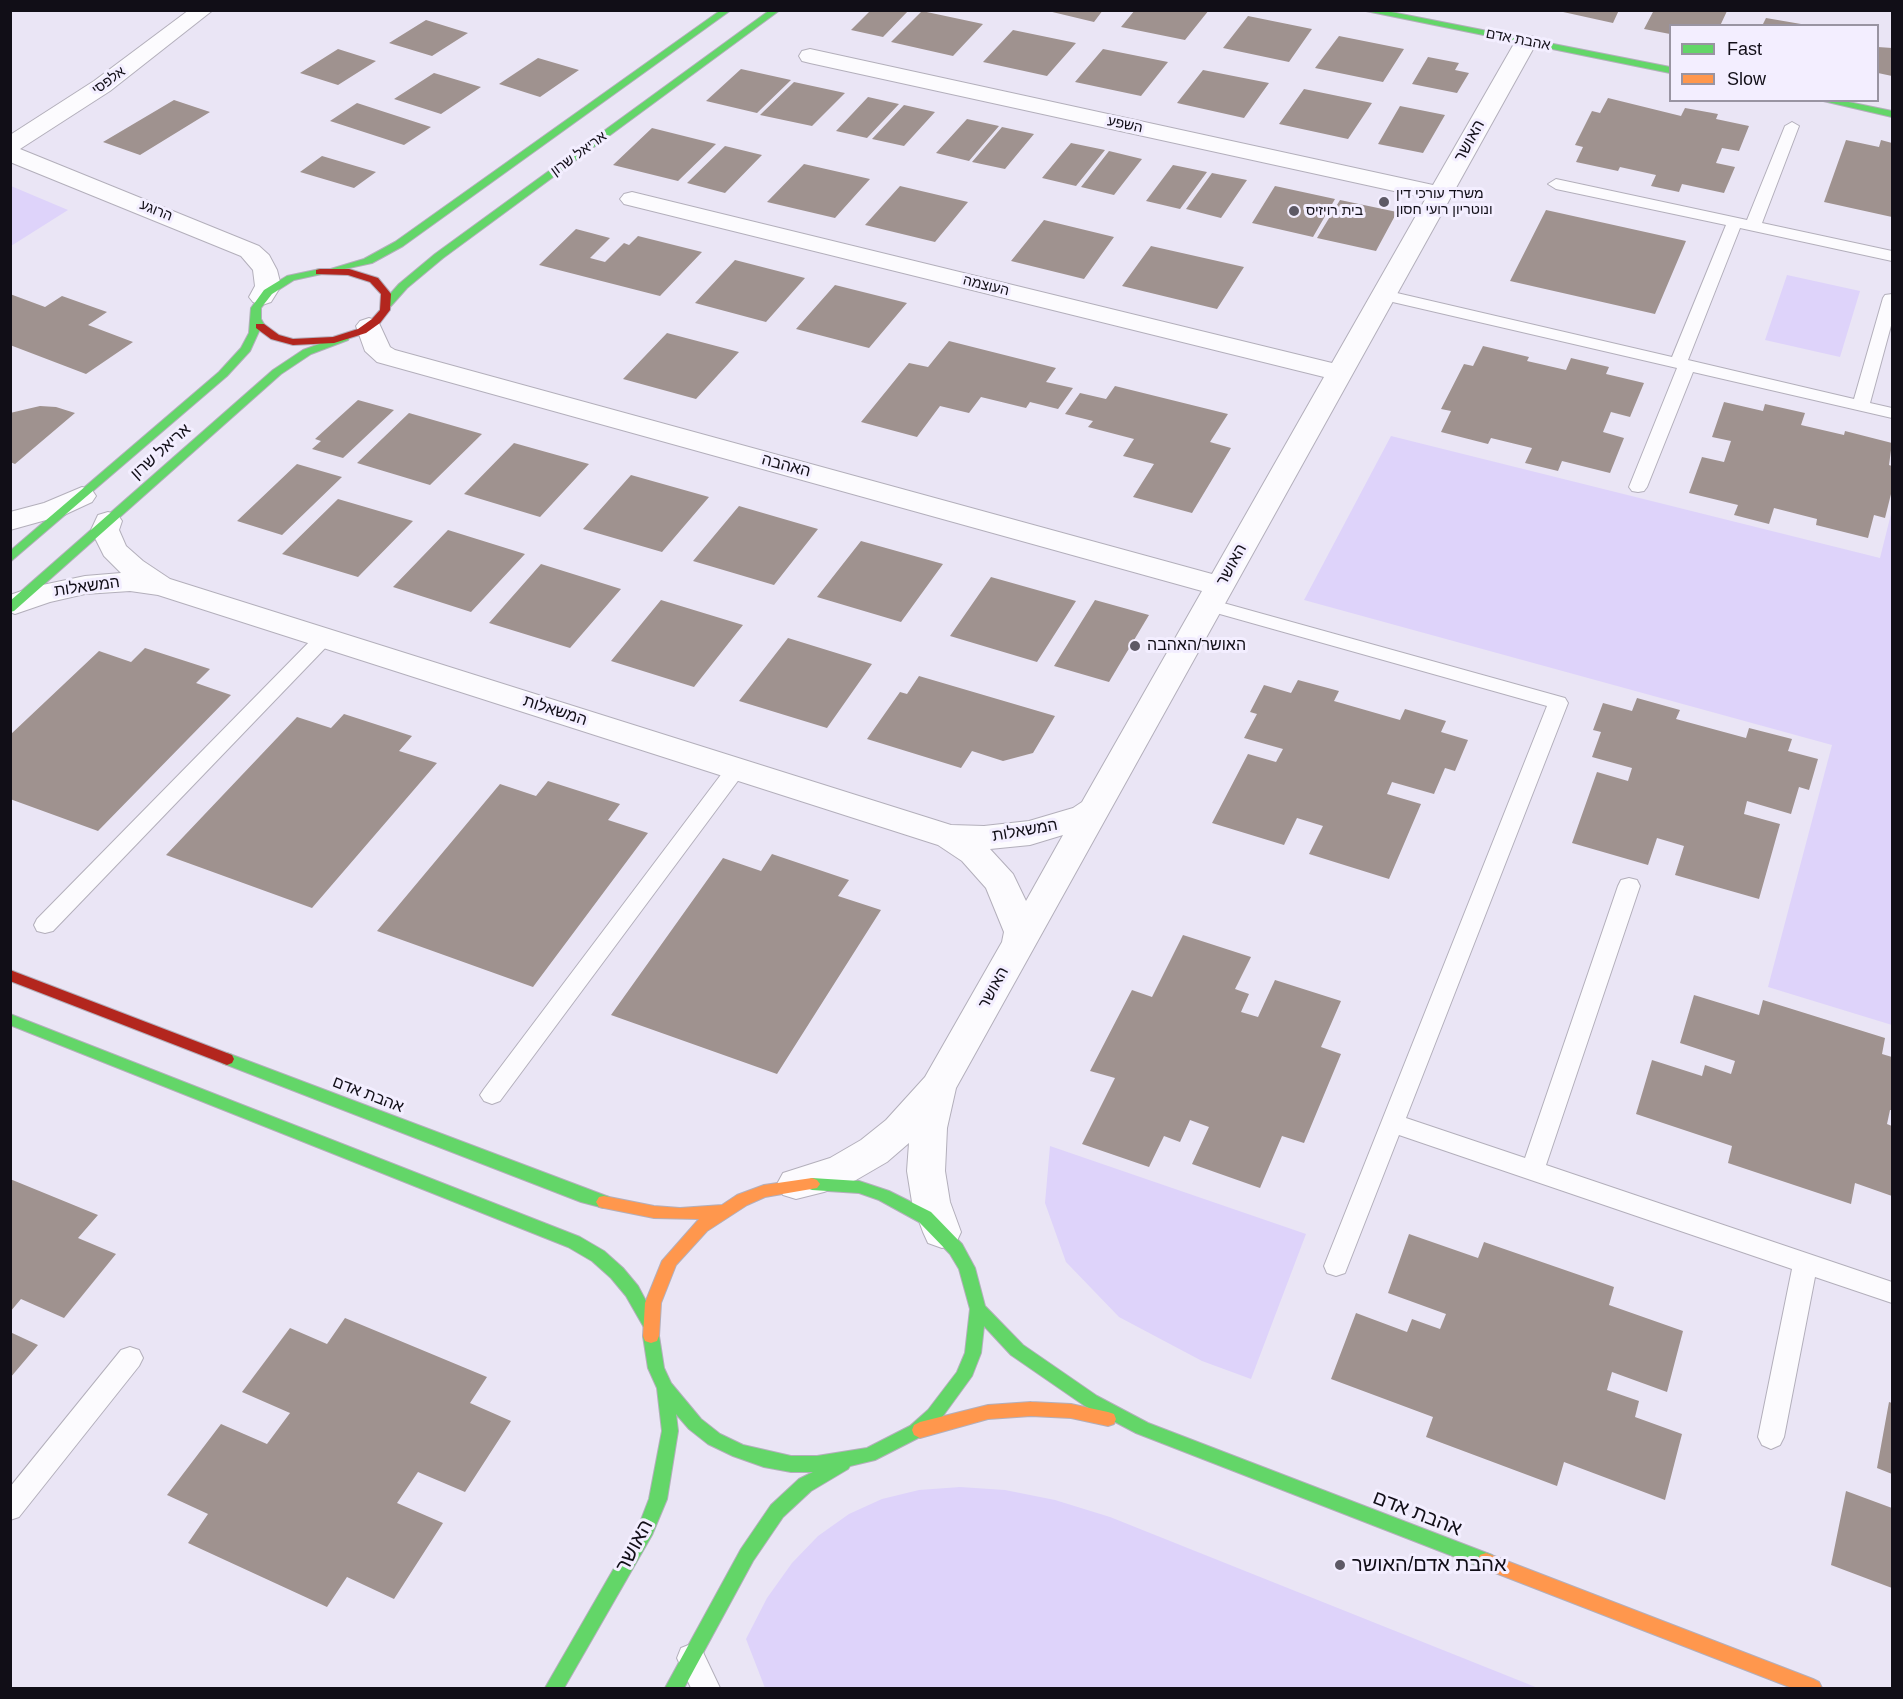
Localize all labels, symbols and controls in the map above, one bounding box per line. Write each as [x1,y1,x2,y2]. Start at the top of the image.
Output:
legend [1669,24,1879,102]
street label: אהבת אדם [1484,26,1552,54]
text: Fast [1727,39,1762,59]
street label: אלפסי [89,63,129,99]
text: Slow [1727,69,1766,89]
street label: השפע [1106,113,1144,137]
street label: האושר [1451,117,1489,165]
street label: אריאל שרון [548,128,610,180]
place label: משרד עורכי דין ונוטריון רועי חסון [1396,186,1493,219]
marker: משרד עורכי דין ונוטריון רועי חסון [1377,195,1391,209]
street label: הרוגע [137,197,175,225]
place label: בית רויזיס [1306,203,1363,219]
marker: בית רויזיס [1287,204,1301,218]
street label: העוצמה [961,272,1011,300]
street label: אריאל שרון [127,420,195,484]
street label: האהבה [759,450,813,482]
street label: האושר [1213,541,1251,589]
street label: המשאלות [53,573,121,601]
place label: האושר/האהבה [1147,636,1246,656]
marker: האושר/האהבה [1128,639,1142,653]
street label: המשאלות [521,692,589,730]
street label: המשאלות [991,816,1059,846]
street label: האושר [975,964,1013,1012]
street label: אהבת אדם [330,1073,406,1117]
street label: אהבת אדם [1369,1486,1465,1542]
street label: האושר [611,1516,659,1576]
place label: אהבת אדם/האושר [1352,1553,1506,1577]
marker: אהבת אדם/האושר [1333,1558,1347,1572]

